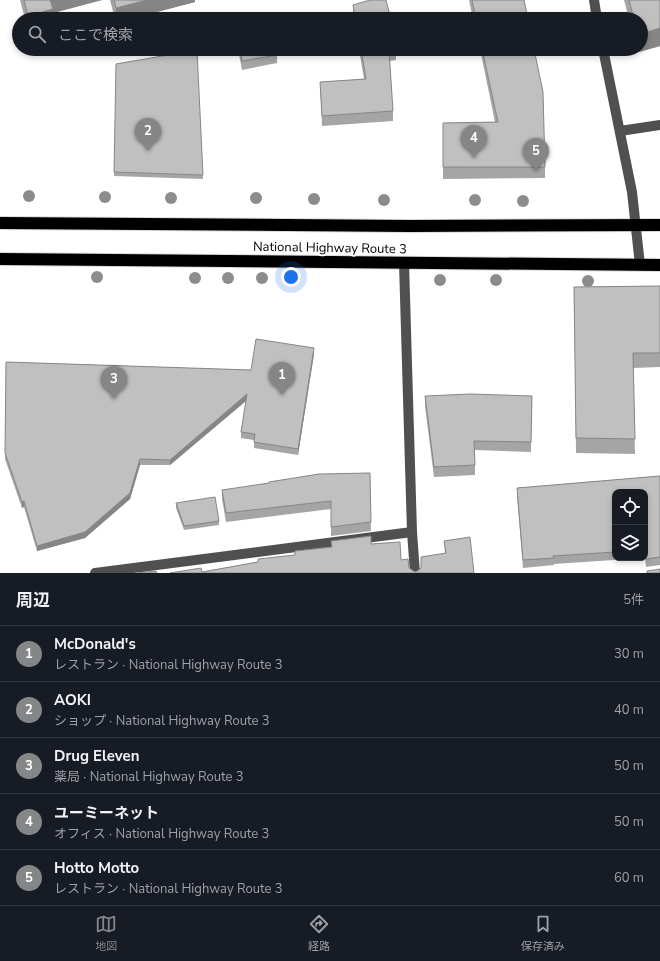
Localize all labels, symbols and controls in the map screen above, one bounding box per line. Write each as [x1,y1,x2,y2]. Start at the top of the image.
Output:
search box [12,12,648,56]
icon: search [26,23,48,45]
text: ここで検索 [58,25,133,45]
pin: 2 [135,118,161,151]
pin: 4 [461,125,487,158]
pin: 5 [523,138,549,171]
street label: National Highway Route 3 [253,238,407,258]
your location [281,267,301,287]
pin: 1 [269,362,295,395]
pin: 3 [101,366,127,399]
map controls [612,489,648,561]
button: locate [612,489,648,525]
button: layers [612,525,648,561]
text: 周辺 [16,589,50,612]
text: 5件 [623,591,644,609]
text: McDonald's [54,634,136,654]
text: 1 [25,645,33,663]
text: 30 m [614,645,644,663]
text: レストラン · National Highway Route 3 [54,656,283,674]
text: AOKI [54,690,91,710]
text: 2 [25,701,33,719]
text: 40 m [614,701,644,719]
text: ショップ · National Highway Route 3 [54,712,270,730]
text: Drug Eleven [54,746,139,766]
text: 3 [25,757,33,775]
text: 50 m [614,757,644,775]
text: 薬局 · National Highway Route 3 [54,768,244,786]
text: ユーミーネット [54,803,159,823]
text: 4 [25,813,33,831]
text: 50 m [614,813,644,831]
text: オフィス · National Highway Route 3 [54,825,269,843]
text: Hotto Motto [54,858,139,878]
text: 5 [25,869,33,887]
text: 60 m [614,869,644,887]
text: レストラン · National Highway Route 3 [54,880,283,898]
tab: 地図 [95,913,117,954]
tab: 経路 [308,913,330,954]
tab: 保存済み [521,913,565,954]

